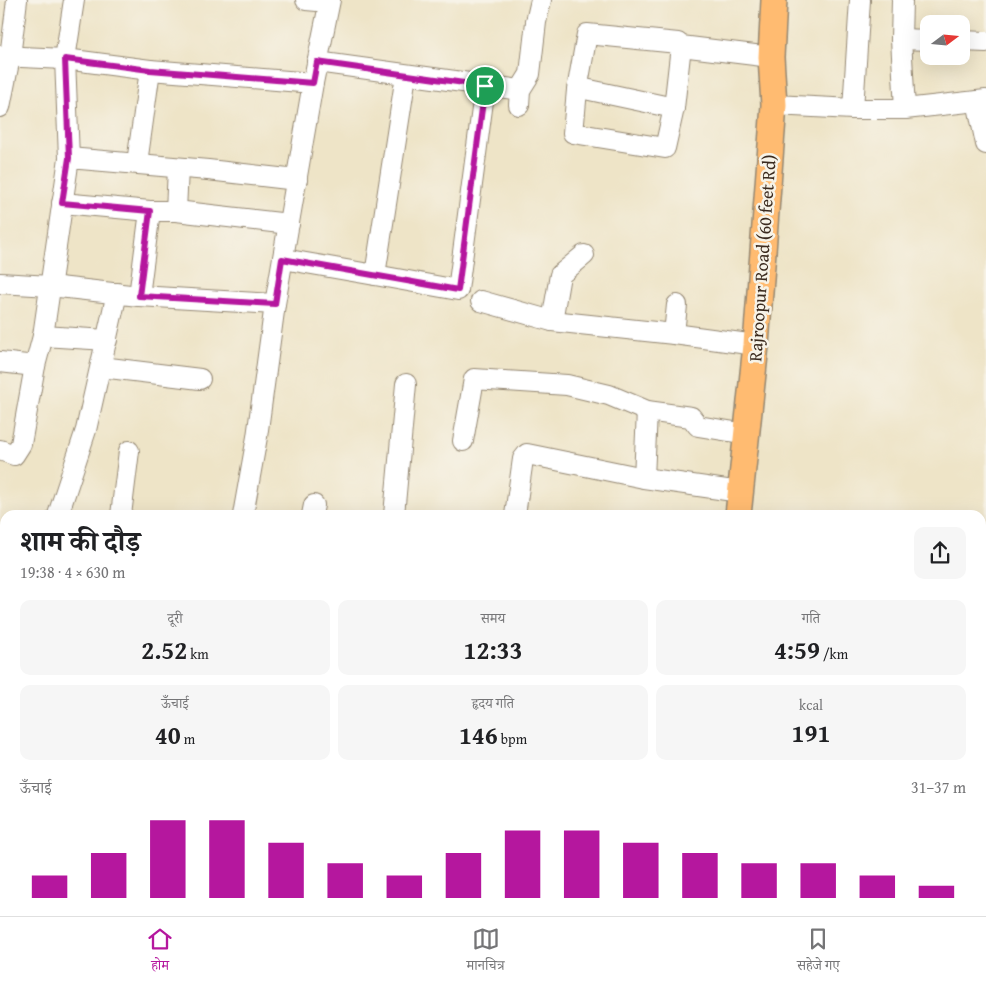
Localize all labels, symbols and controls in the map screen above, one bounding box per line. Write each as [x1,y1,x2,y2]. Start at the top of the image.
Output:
north arrow [920,15,970,65]
map controls [920,15,970,65]
pin [464,65,506,107]
icon: arrive [471,72,499,100]
street label: Rajroopur Road (60 feet Rd) [741,154,783,362]
text: शाम की दौड़ [20,520,140,561]
button: share [914,527,966,579]
text: 19:38 · 4 × 630 m [20,560,125,584]
text: दूरी [167,608,183,628]
text: समय [481,608,505,628]
text: गति [802,608,820,628]
text: 2.52 [141,632,187,668]
text: 12:33 [464,632,522,668]
text: 4:59 [774,632,820,668]
text: km [187,644,209,664]
text: /km [820,644,848,664]
text: ऊँचाई [161,693,189,713]
text: हृदय गति [472,693,514,713]
text: kcal [799,695,823,715]
text: 191 [792,715,830,751]
text: 40 [155,717,181,753]
text: 146 [459,717,498,753]
text: m [181,729,195,749]
text: bpm [498,729,527,749]
text: ऊँचाई [20,775,52,799]
text: 31–37 m [911,775,966,799]
tab: होम [146,925,174,979]
tab: मानचित्र [467,925,505,979]
tab: सहेजे गए [797,925,840,979]

